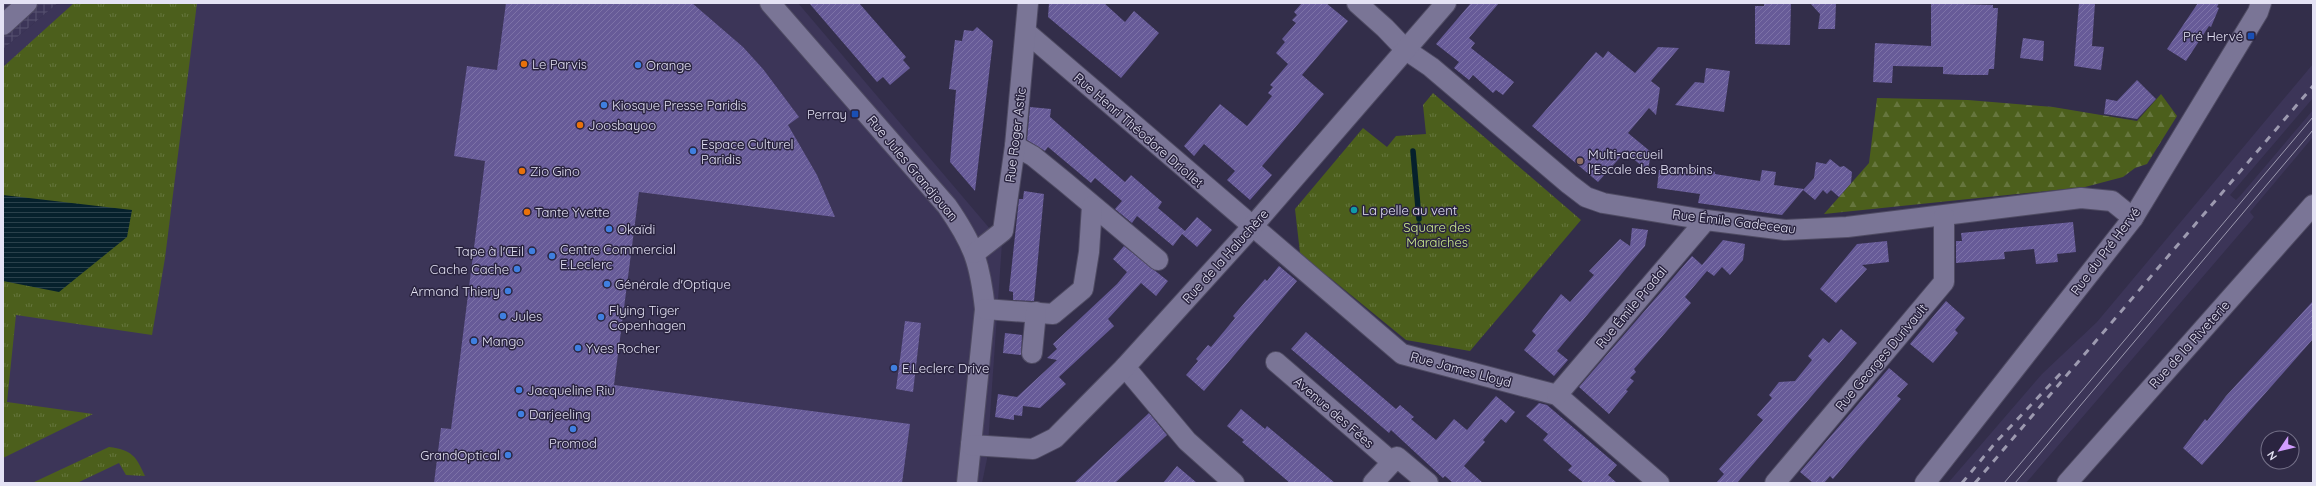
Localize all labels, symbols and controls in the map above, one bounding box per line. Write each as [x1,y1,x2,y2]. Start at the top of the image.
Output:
place label: Pré Hervé [2183,28,2243,44]
marker: Pré Hervé [2246,31,2256,41]
place label: Le Parvis [532,56,587,72]
place label: Orange [646,57,691,73]
marker: Le Parvis [519,59,529,69]
marker: Orange [633,60,643,70]
street label: Rue Henri Théodore Driollet [1071,69,1207,191]
street label: Rue Roger Astic [1001,86,1029,183]
place label: Kiosque Presse Paridis [612,97,747,113]
marker: Kiosque Presse Paridis [599,100,609,110]
place label: Perray [807,106,847,122]
marker: Perray [850,109,860,119]
street label: Rue Jules Grandjouan [864,112,962,224]
place label: Joosbayoo [588,117,656,133]
marker: Joosbayoo [575,120,585,130]
place label: Espace Culturel Paridis [701,136,794,167]
marker: Espace Culturel Paridis [688,146,698,156]
place label: Multi-accueil l'Escale des Bambins [1588,146,1713,177]
marker: Multi-accueil l'Escale des Bambins [1575,156,1585,166]
place label: Zio Gino [530,163,580,179]
marker: Zio Gino [517,166,527,176]
place label: La pelle au vent [1362,202,1457,218]
place label: Tante Yvette [535,204,610,220]
street label: Rue du Pré Hervé [2067,204,2143,298]
marker: La pelle au vent [1349,205,1359,215]
street label: Rue Émile Gadeceau [1671,205,1797,237]
street label: Rue de la Haluchère [1179,206,1271,306]
marker: Tante Yvette [522,207,532,217]
park label: Square des Maraîches [1403,219,1471,250]
place label: Okaïdi [617,221,655,237]
marker: Okaïdi [604,224,614,234]
place label: Centre Commercial E.Leclerc [560,241,676,272]
place label: Tape à l'Œil [455,243,524,259]
marker: Tape à l'Œil [527,246,537,256]
marker: Centre Commercial E.Leclerc [547,251,557,261]
place label: Cache Cache [430,261,509,277]
street label: Rue Émile Pradal [1592,263,1670,351]
marker: Cache Cache [512,264,522,274]
place label: Générale d'Optique [615,276,731,292]
marker: Générale d'Optique [602,279,612,289]
place label: Armand Thiery [410,283,500,299]
marker: Armand Thiery [503,286,513,296]
street label: Rue de la Riveterie [2145,297,2233,391]
street label: Rue Georges Durivault [1832,300,1930,414]
place label: Flying Tiger Copenhagen [609,302,686,333]
place label: Jules [511,308,542,324]
marker: Jules [498,311,508,321]
marker: Flying Tiger Copenhagen [596,312,606,322]
place label: Mango [482,333,524,349]
marker: Mango [469,336,479,346]
place label: Yves Rocher [586,340,660,356]
marker: Yves Rocher [573,343,583,353]
street label: Rue James Lloyd [1409,348,1513,390]
place label: E.Leclerc Drive [902,360,989,376]
marker: E.Leclerc Drive [889,363,899,373]
street label: Avenue des Fées [1291,373,1377,451]
place label: Jacqueline Riu [527,382,615,398]
marker: Jacqueline Riu [514,385,524,395]
place label: Darjeeling [529,406,591,422]
marker: Darjeeling [516,409,526,419]
marker: Promod [568,424,578,434]
north arrow [2260,430,2300,470]
place label: Promod [549,435,597,451]
place label: GrandOptical [420,447,500,463]
text: N [2264,448,2280,463]
marker: GrandOptical [503,450,513,460]

